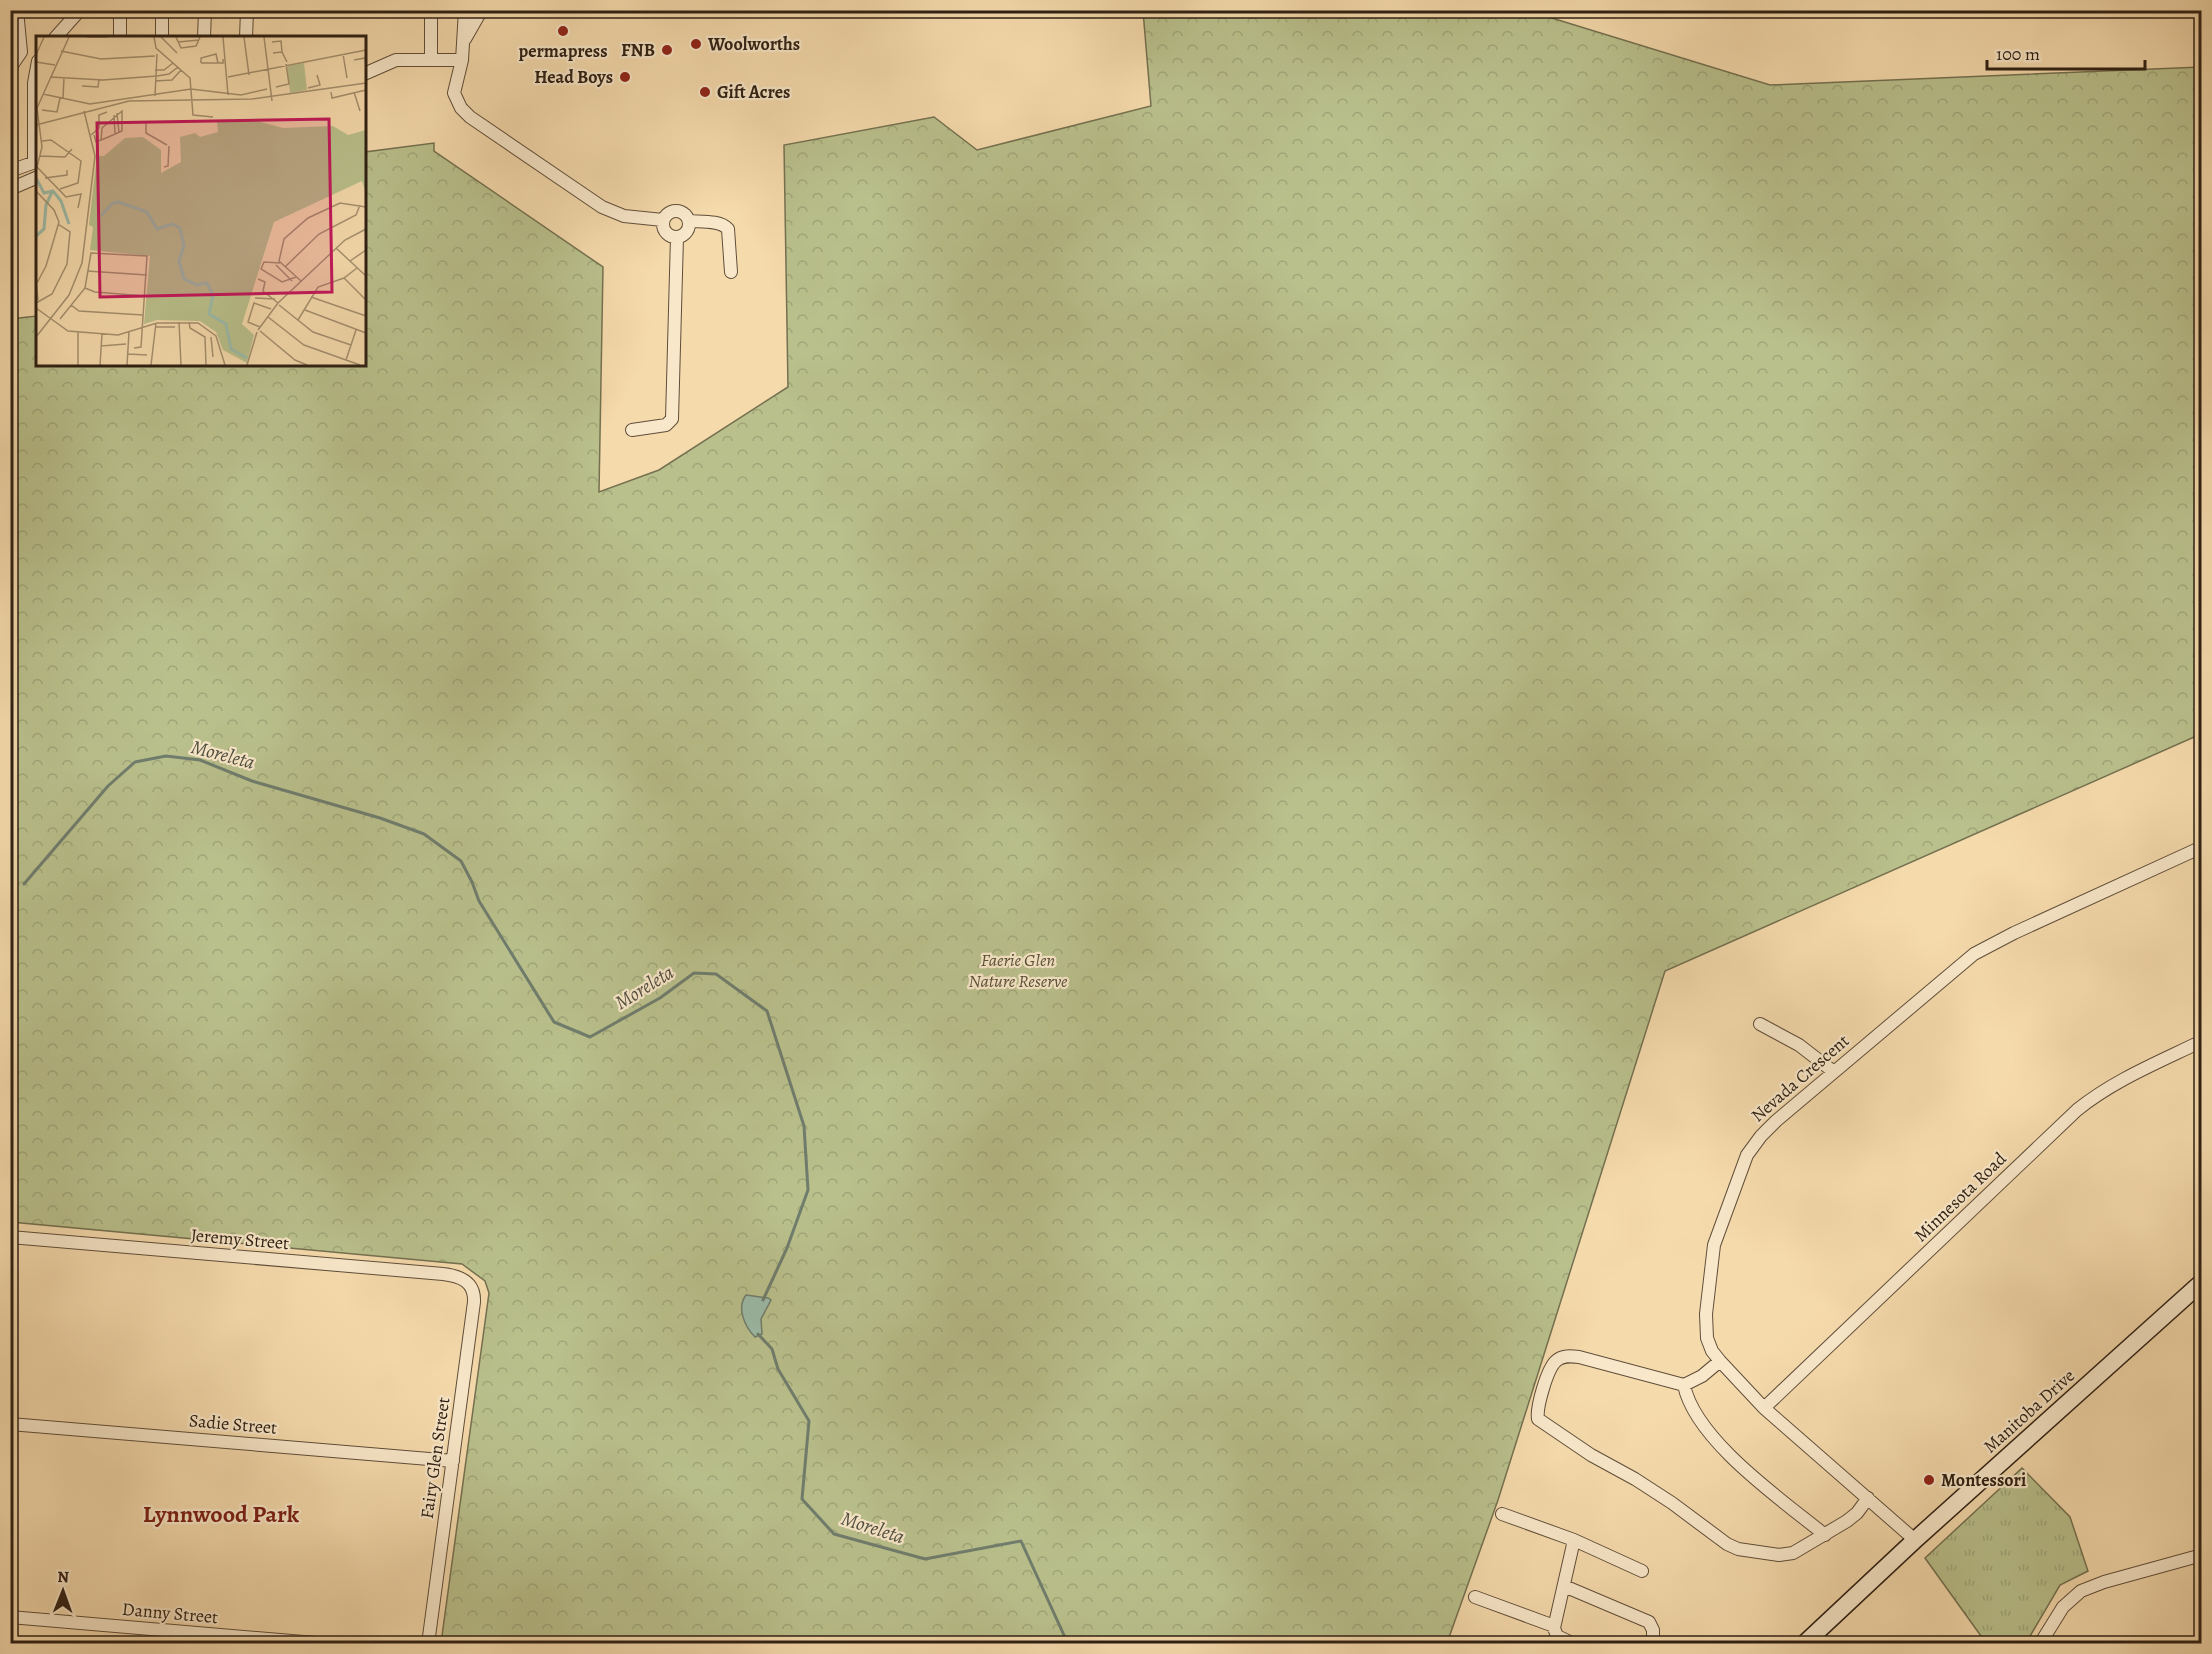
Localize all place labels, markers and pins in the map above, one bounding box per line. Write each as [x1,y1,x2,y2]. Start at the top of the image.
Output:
marker: permapress [556,24,570,38]
place label: Woolworths [707,32,800,56]
marker: Woolworths [689,37,703,51]
place label: FNB [621,38,655,62]
place label: permapress [518,39,608,63]
marker: FNB [660,43,674,57]
place label: Head Boys [534,65,613,89]
marker: Head Boys [618,70,632,84]
place label: Gift Acres [717,80,790,104]
marker: Gift Acres [698,85,712,99]
place label: Montessori [1941,1468,2026,1492]
marker: Montessori [1922,1473,1936,1487]

